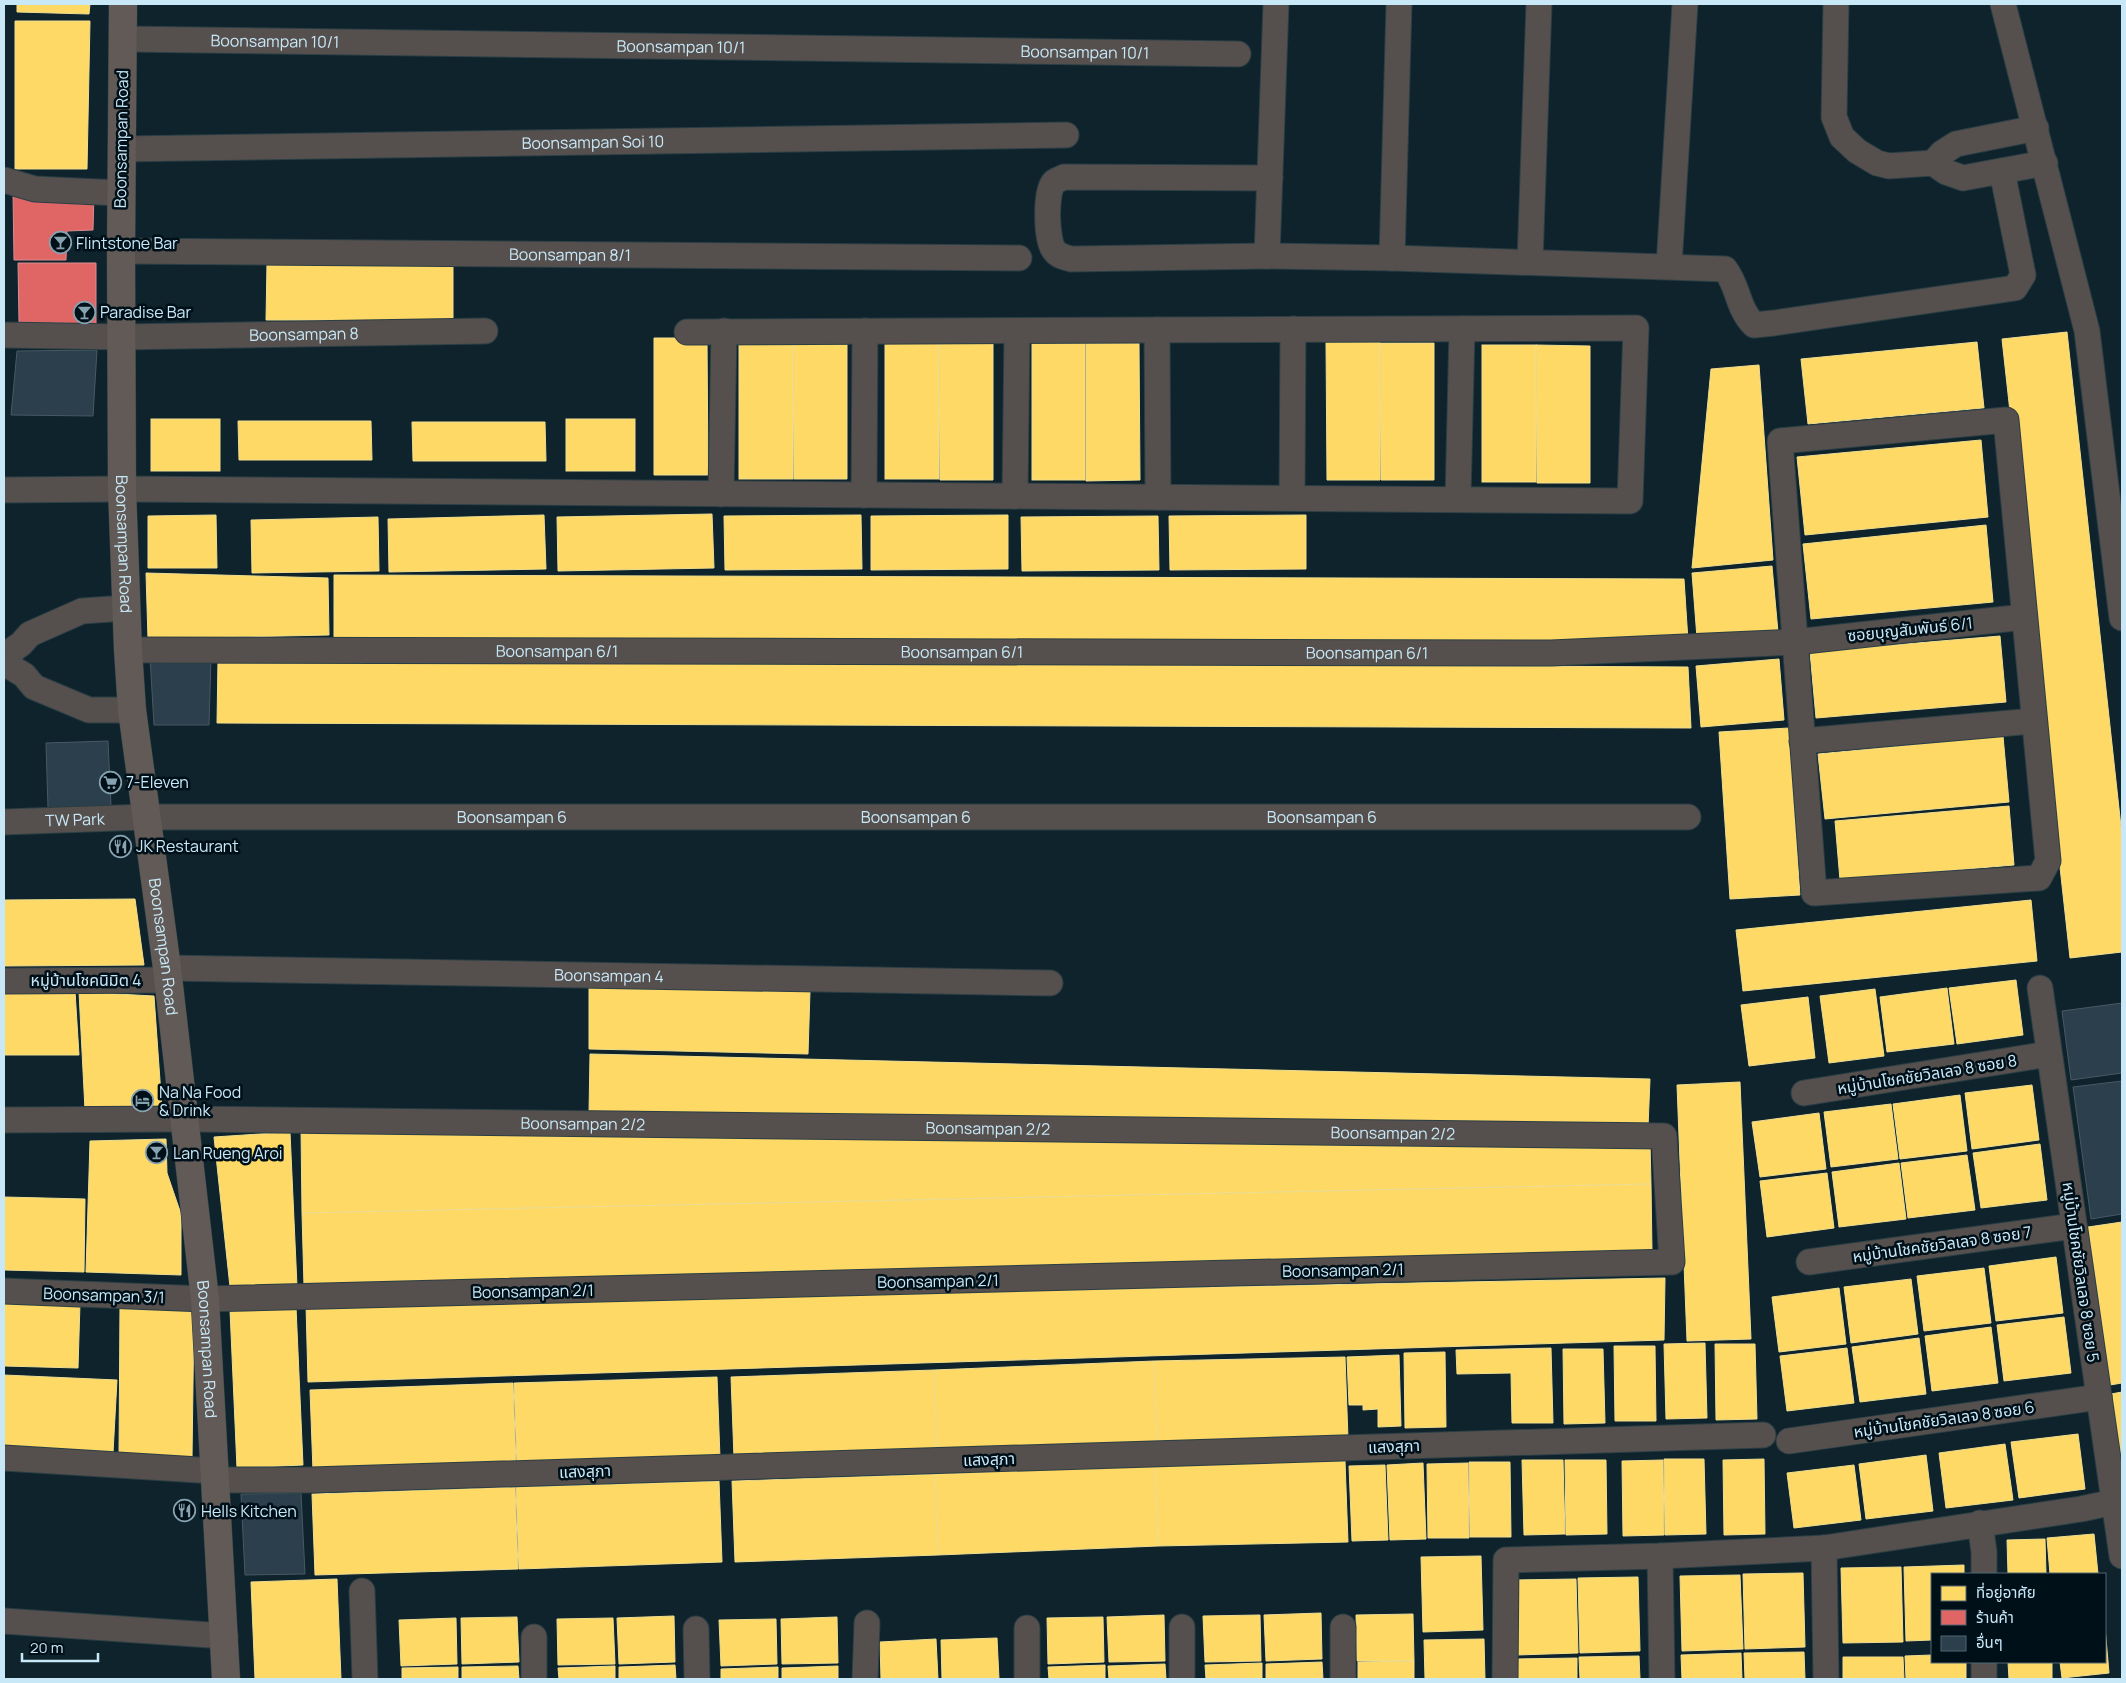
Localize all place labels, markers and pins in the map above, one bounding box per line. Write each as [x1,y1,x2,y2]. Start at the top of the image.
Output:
bar icon: Flintstone Bar [48,231,72,255]
place label: Flintstone Bar [76,232,178,254]
bar icon: Paradise Bar [72,300,96,324]
place label: Paradise Bar [100,301,191,323]
supermarket icon: 7-Eleven [98,770,122,794]
place label: 7-Eleven [126,771,189,793]
restaurant icon: JK Restaurant [108,834,132,858]
place label: JK Restaurant [136,835,239,857]
place label: Na Na Food & Drink [159,1081,241,1121]
hotel icon: Na Na Food & Drink [131,1089,155,1113]
bar icon: Lan Rueng Aroi [145,1141,169,1165]
place label: Lan Rueng Aroi [173,1142,283,1164]
restaurant icon: Hells Kitchen [173,1499,197,1523]
place label: Hells Kitchen [201,1500,297,1522]

